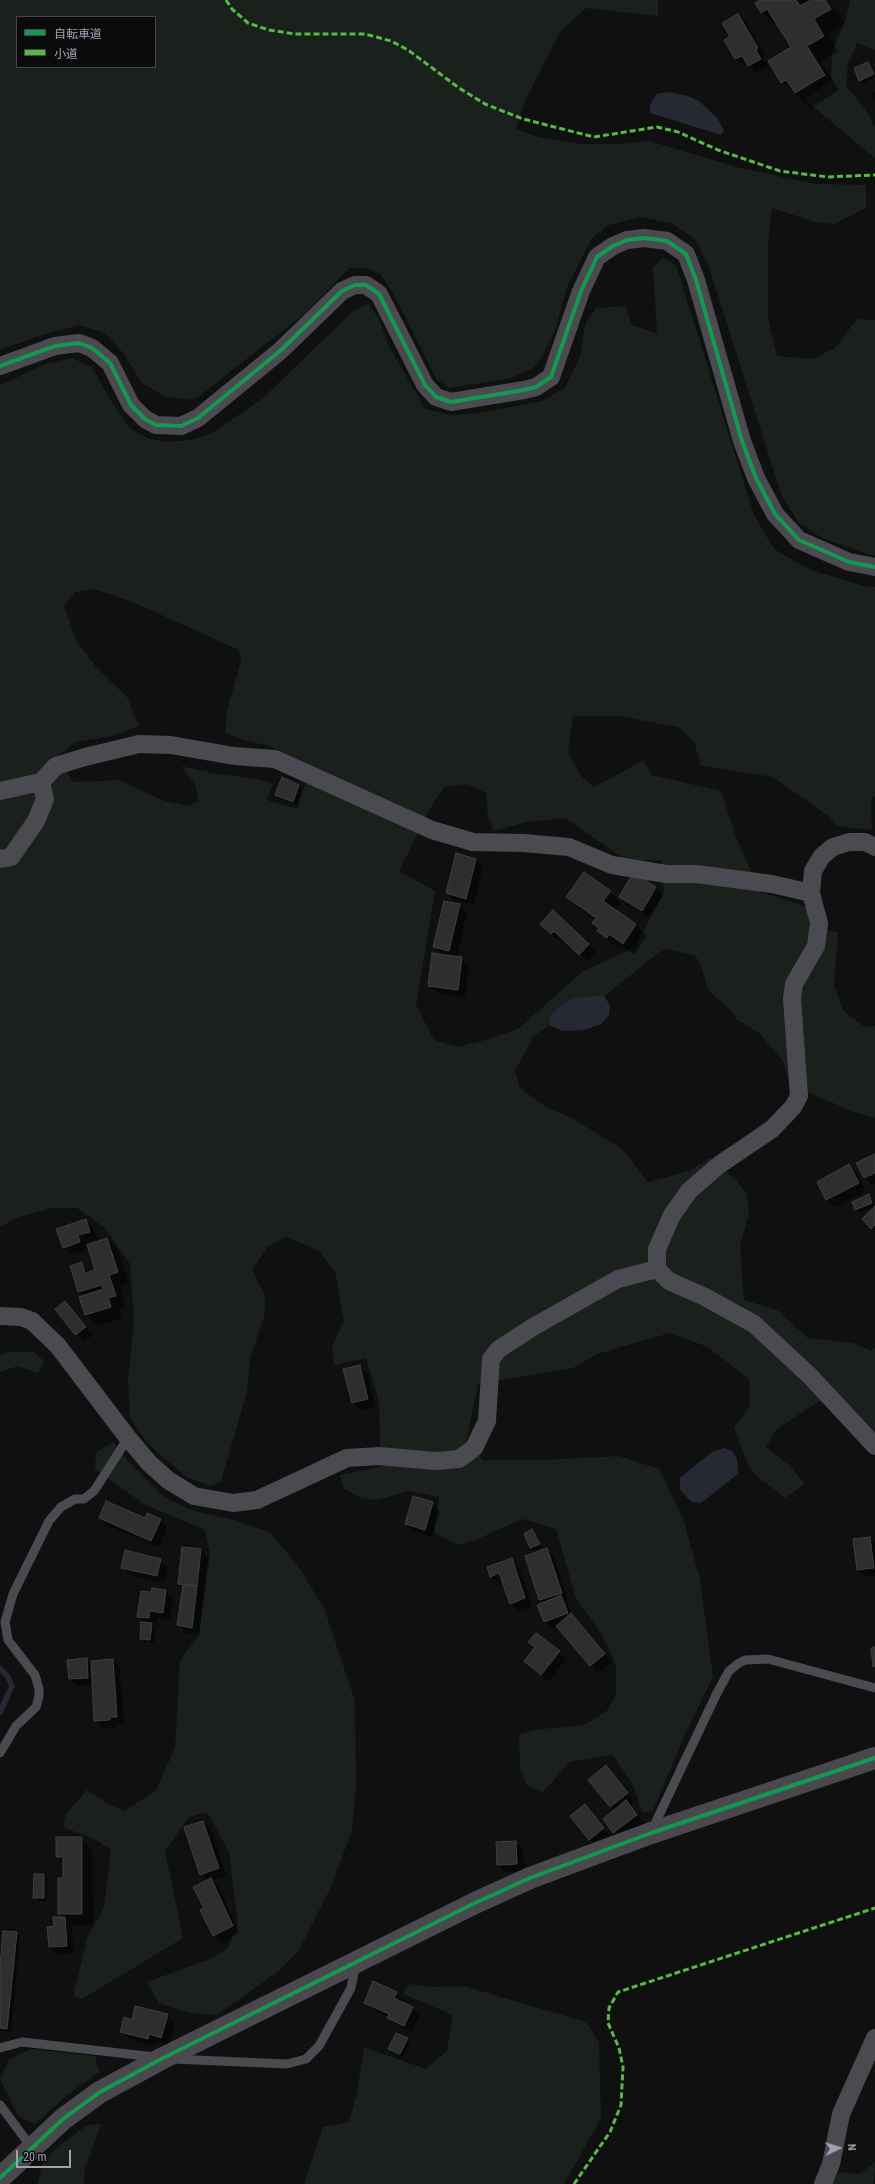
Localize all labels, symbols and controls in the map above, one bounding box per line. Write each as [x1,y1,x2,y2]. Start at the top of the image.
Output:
legend [16,16,156,68]
text: 自転車道 [54,27,102,41]
text: 小道 [54,47,78,61]
north arrow [819,2128,859,2168]
scale bar [18,2142,73,2168]
text: N [845,2143,858,2151]
text: 20 m [23,2150,47,2164]

